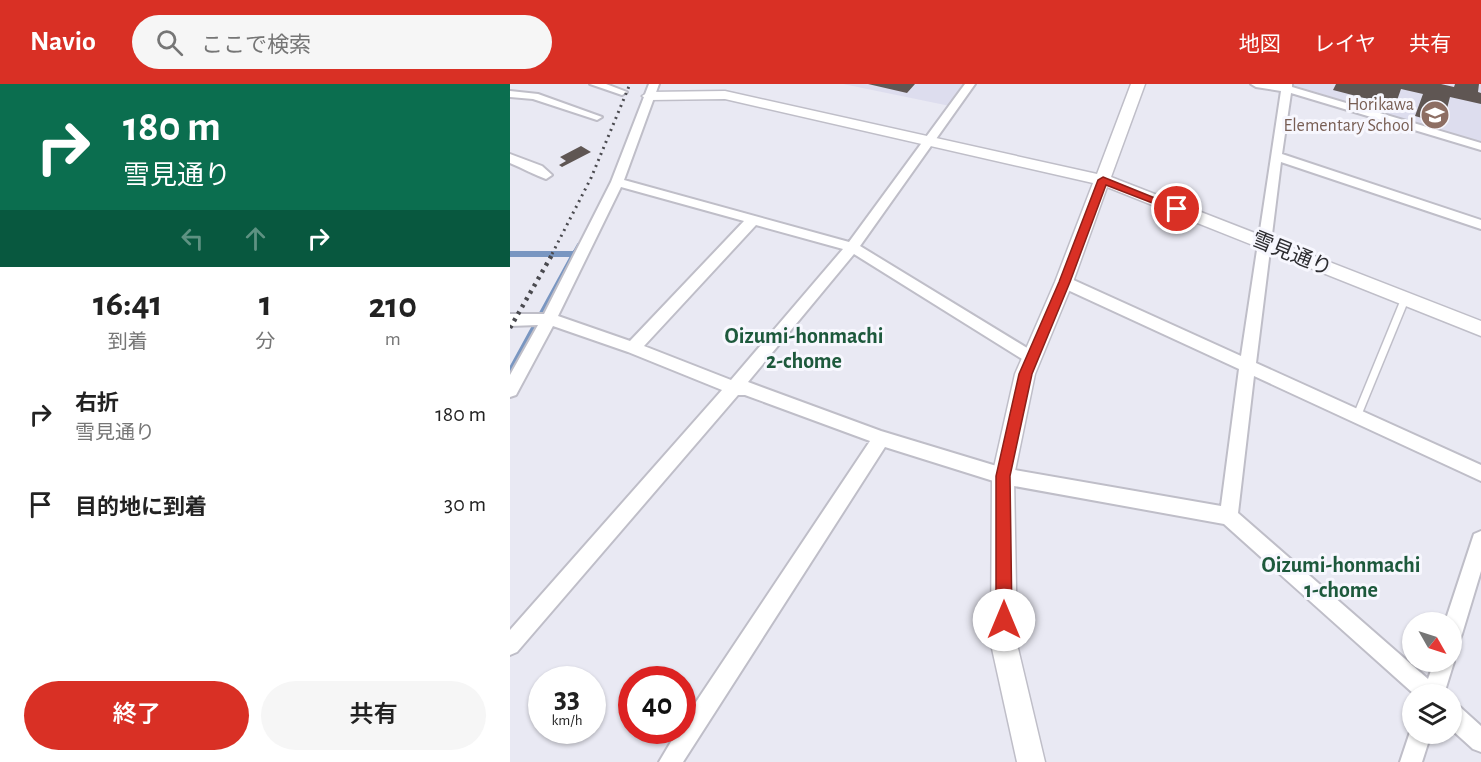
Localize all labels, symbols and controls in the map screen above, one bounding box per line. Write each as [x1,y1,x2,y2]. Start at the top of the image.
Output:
search box [132,15,552,69]
icon: search [153,26,186,59]
text: Navio [30,28,96,56]
text: ここで検索 [201,34,311,56]
text: 地図 [1239,34,1281,55]
text: レイヤ [1314,34,1376,55]
text: 共有 [1409,34,1451,55]
place label: Horikawa Elementary School [1284,96,1414,135]
school or university icon: Horikawa Elementary School [1419,99,1451,131]
text: 180 m [123,106,221,148]
icon: right [24,108,102,186]
text: 雪見通り [123,162,231,189]
pin [1151,183,1202,234]
icon: arrive [1160,192,1193,225]
icon: left [176,222,209,255]
icon: ahead [239,222,272,255]
icon: right [302,222,335,255]
street label: 雪見通り [1249,228,1335,279]
text: 16:41 [93,286,163,322]
text: 1 [259,286,272,322]
text: 210 [368,288,417,324]
district label: Oizumi-honmachi 2-chome [725,325,883,372]
text: m [385,329,401,349]
text: 到着 [108,332,148,352]
text: 分 [255,332,275,352]
text: 右折 [75,392,119,414]
icon: right [24,398,57,431]
text: 180 m [435,403,486,425]
text: 雪見通り [75,423,155,443]
icon: arrive [24,488,57,521]
text: 30 m [444,493,486,515]
text: 目的地に到着 [75,496,207,518]
district label: Oizumi-honmachi 1-chome [1262,554,1420,601]
position arrow [972,588,1036,652]
north arrow [1402,612,1462,672]
map controls [1402,612,1462,744]
speed limit sign: 40 [618,666,696,744]
button: 終了 [24,681,249,750]
button: 共有 [261,681,486,750]
text: 33 [554,683,580,713]
button: layers [1402,684,1462,744]
text: km/h [552,713,582,728]

